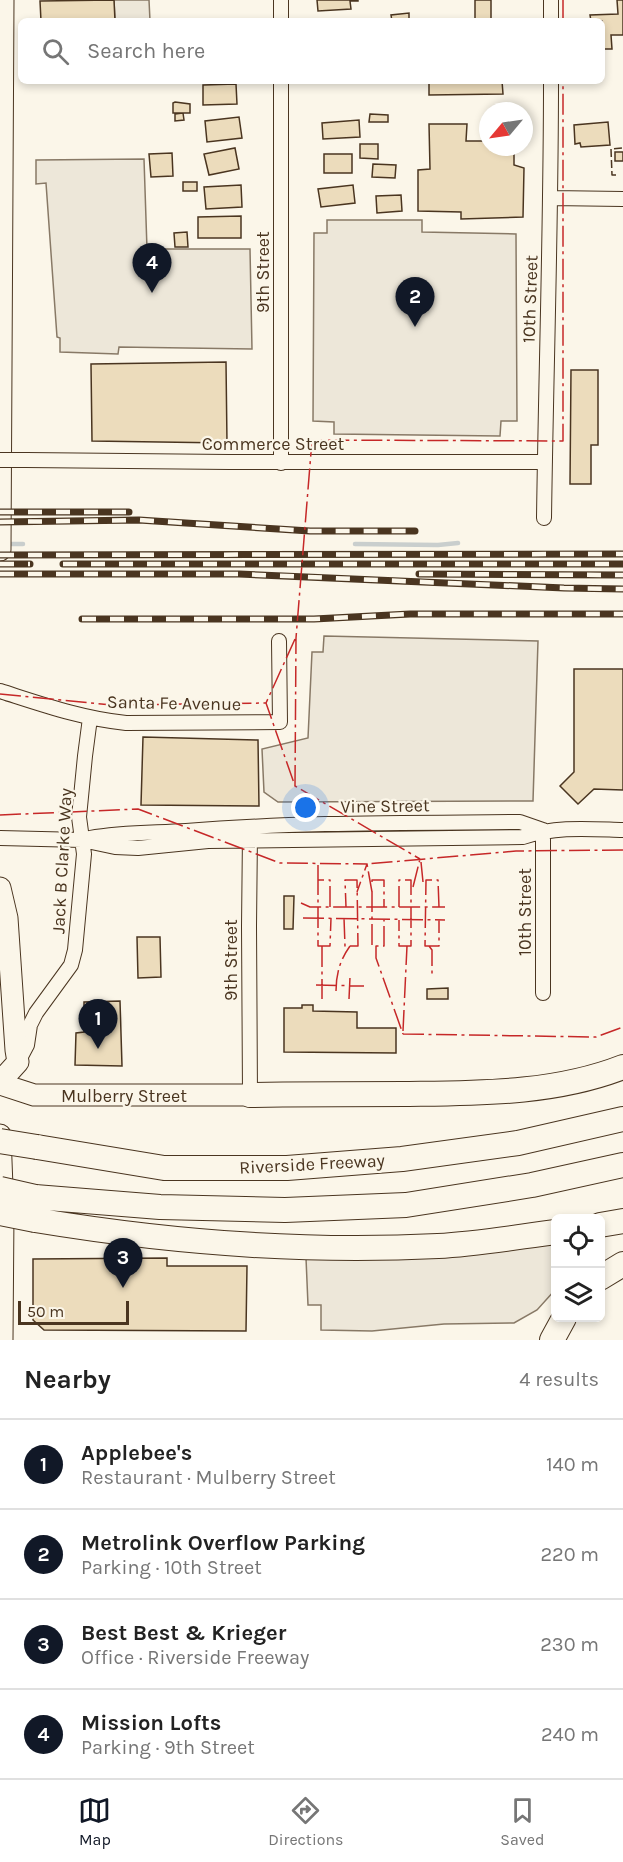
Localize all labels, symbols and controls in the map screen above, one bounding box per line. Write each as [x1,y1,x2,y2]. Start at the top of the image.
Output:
search box [18,18,605,84]
icon: search [39,35,72,68]
text: Search here [87,38,205,64]
north arrow [479,102,533,156]
street label: 9th Street [252,231,274,313]
pin: 4 [132,244,172,293]
street label: 10th Street [517,254,543,343]
pin: 2 [396,278,434,327]
street label: Commerce Street [202,433,344,455]
street label: Santa Fe Avenue [107,691,241,715]
street label: Jack B Clarke Way [47,787,77,935]
your location [291,793,320,822]
street label: Vine Street [340,794,430,818]
street label: 10th Street [514,868,536,956]
street label: 9th Street [220,919,242,1001]
pin: 1 [78,1000,118,1049]
street label: Mulberry Street [61,1085,187,1107]
street label: Riverside Freeway [239,1149,386,1179]
map controls [551,1214,605,1322]
button: locate [551,1214,605,1268]
pin: 3 [104,1238,142,1288]
button: layers [551,1268,605,1322]
scale bar [18,1298,129,1326]
text: 50 m [27,1302,64,1321]
text: Nearby [24,1364,111,1395]
text: 4 results [519,1368,599,1391]
text: Applebee's [81,1440,192,1466]
text: 1 [40,1453,47,1476]
text: 140 m [546,1453,599,1476]
text: Restaurant · Mulberry Street [81,1466,336,1489]
text: Metrolink Overflow Parking [81,1530,365,1556]
text: 2 [37,1543,50,1566]
text: 220 m [540,1543,599,1566]
text: Parking · 10th Street [81,1556,262,1579]
text: Best Best & Krieger [81,1620,286,1646]
text: 3 [37,1633,50,1656]
text: 230 m [540,1633,599,1656]
text: Office · Riverside Freeway [81,1646,309,1669]
text: Mission Lofts [81,1710,221,1736]
text: 4 [38,1723,49,1746]
text: 240 m [541,1723,599,1746]
text: Parking · 9th Street [81,1736,255,1759]
tab: Map [78,1794,111,1849]
tab: Directions [268,1794,343,1849]
tab: Saved [500,1794,545,1849]

